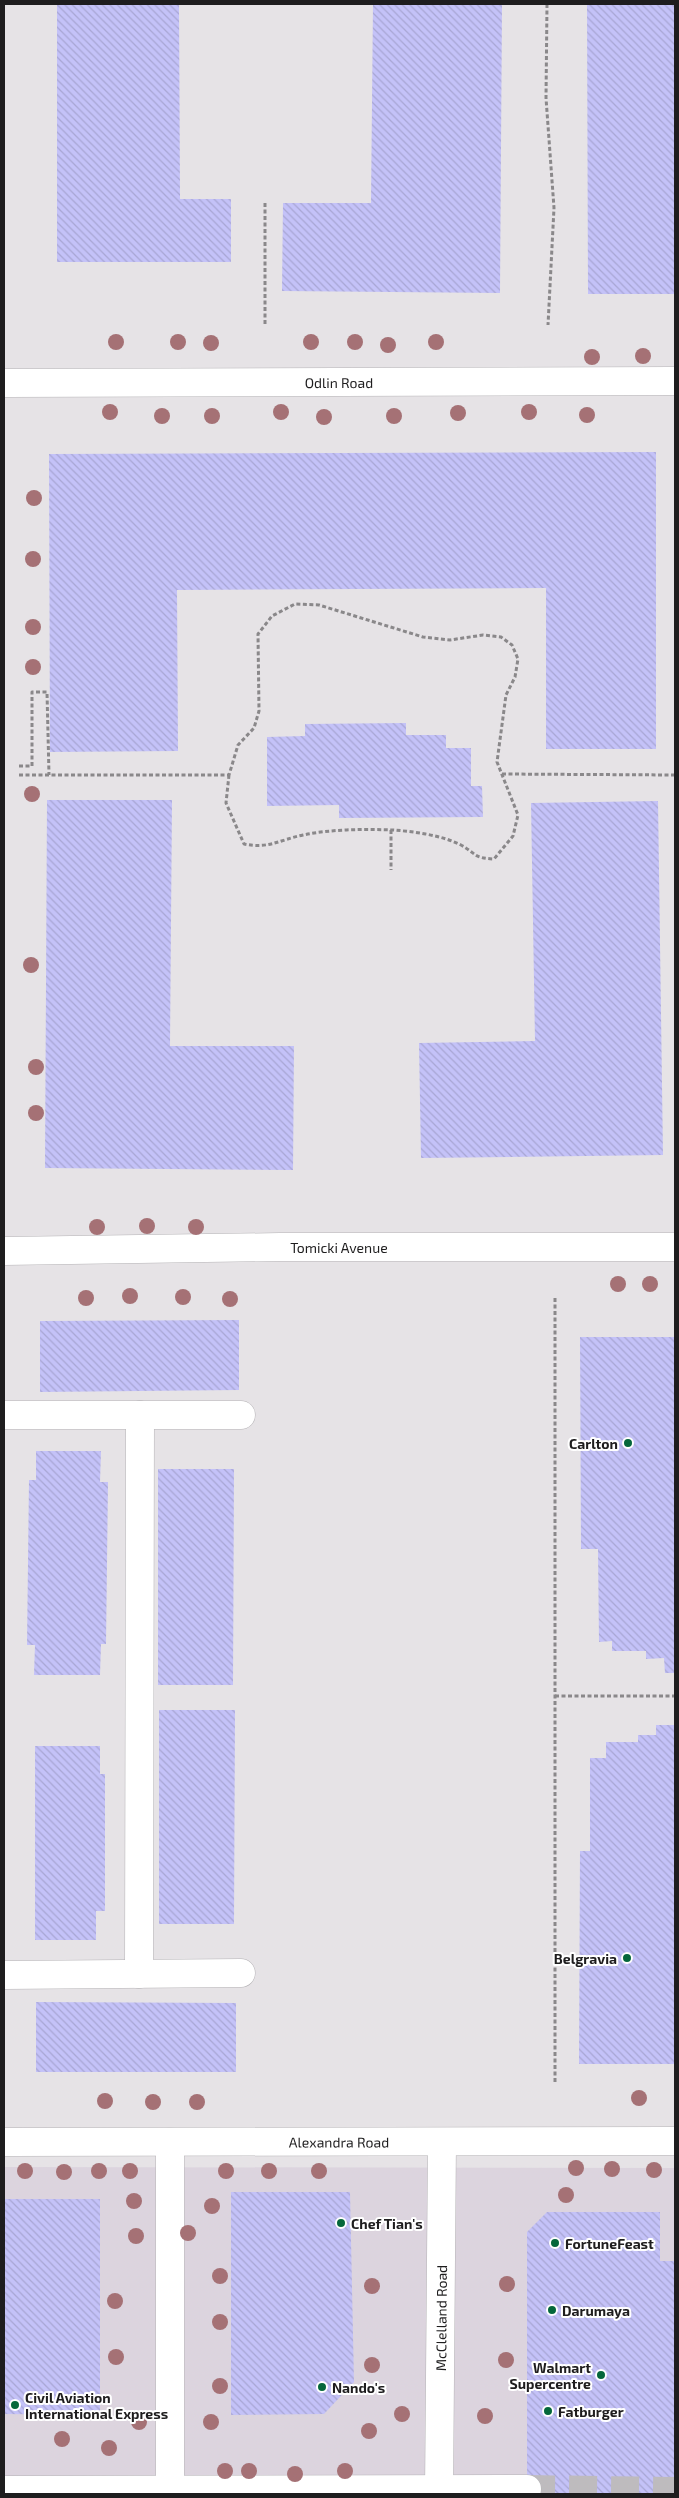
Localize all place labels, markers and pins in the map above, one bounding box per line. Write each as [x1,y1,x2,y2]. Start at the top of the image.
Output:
place label: Carlton [569,1435,618,1452]
marker: Carlton [622,1437,634,1449]
place label: Belgravia [554,1950,617,1967]
marker: Belgravia [621,1952,633,1964]
place label: Chef Tian's [351,2215,423,2232]
marker: Chef Tian's [335,2217,347,2229]
place label: FortuneFeast [565,2235,654,2252]
marker: FortuneFeast [549,2237,561,2249]
place label: Darumaya [562,2302,630,2319]
marker: Darumaya [546,2304,558,2316]
place label: Walmart Supercentre [509,2359,591,2392]
marker: Walmart Supercentre [595,2369,607,2381]
place label: Nando's [332,2379,385,2396]
marker: Nando's [316,2381,328,2393]
place label: Civil Aviation International Express [25,2389,168,2422]
marker: Civil Aviation International Express [9,2399,21,2411]
place label: Fatburger [558,2403,624,2420]
marker: Fatburger [542,2405,554,2417]

